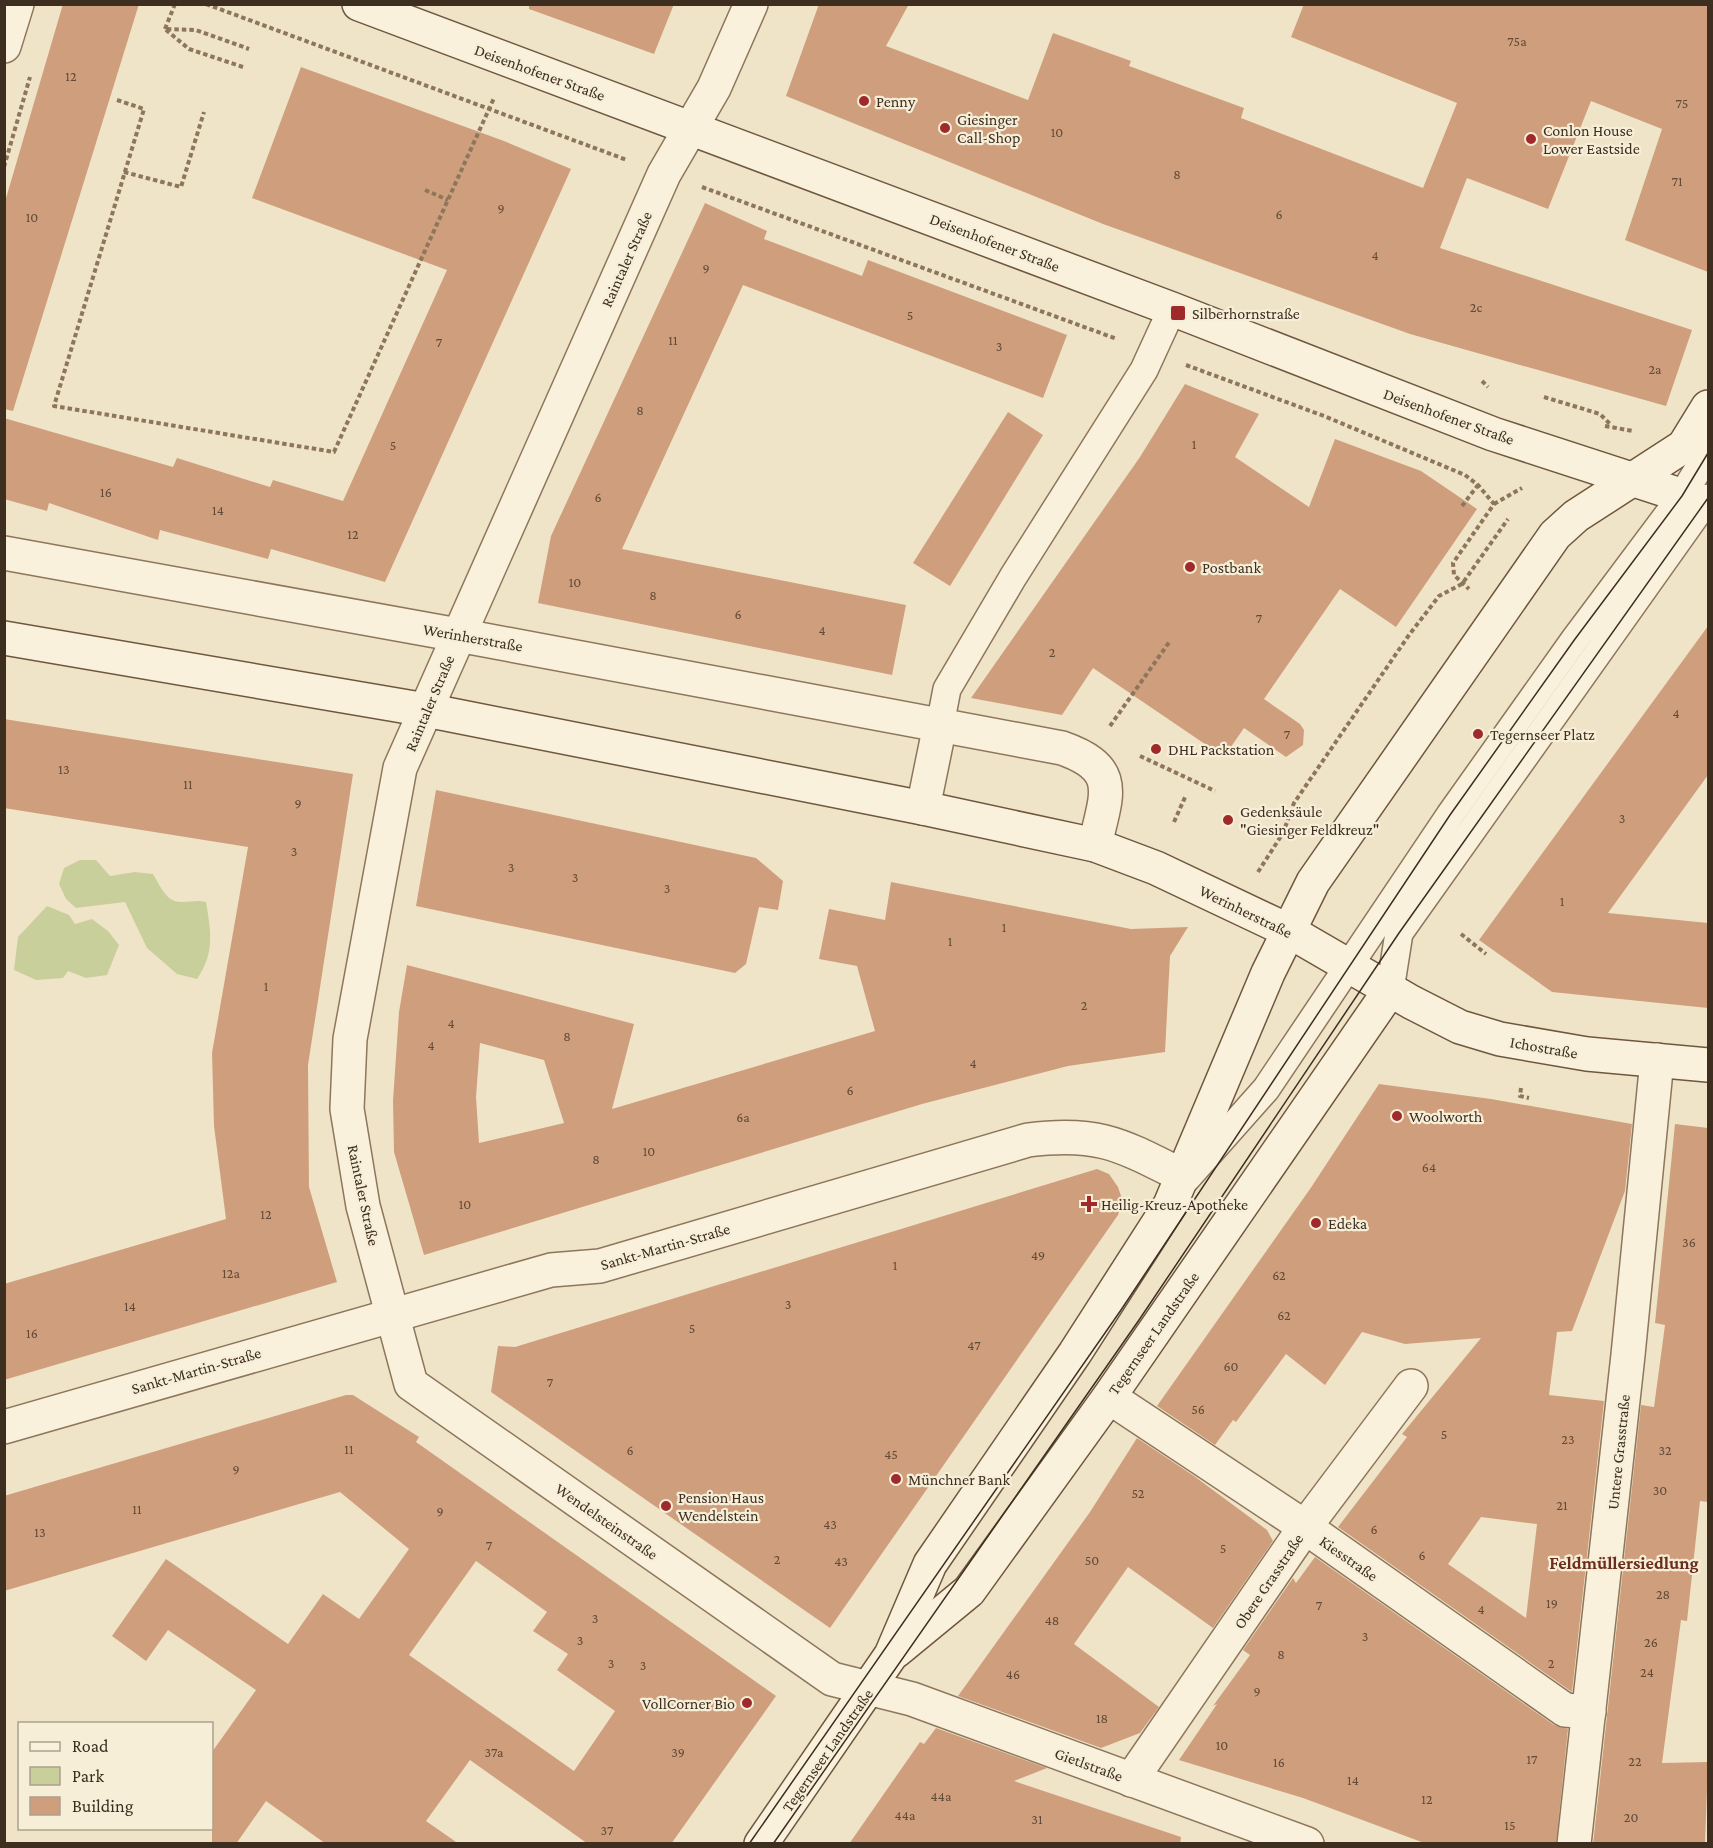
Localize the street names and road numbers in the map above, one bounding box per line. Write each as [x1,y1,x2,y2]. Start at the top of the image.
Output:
street label: Deisenhofener Straße [472,41,607,104]
street label: Raintaler Straße [598,209,655,310]
street label: Deisenhofener Straße [927,210,1062,275]
street label: Deisenhofener Straße [1381,385,1516,448]
street label: Werinherstraße [422,620,524,655]
street label: Raintaler Straße [402,652,457,754]
street label: Werinherstraße [1197,882,1295,941]
street label: Ichostraße [1509,1033,1579,1062]
street label: Raintaler Straße [344,1143,383,1247]
street label: Sankt-Martin-Straße [598,1220,732,1273]
street label: Tegernseer Landstraße [1105,1269,1203,1398]
street label: Sankt-Martin-Straße [129,1344,263,1397]
street label: Untere Grasstraße [1604,1393,1633,1511]
street label: Wendelsteinstraße [552,1480,661,1563]
street label: Obere Grasstraße [1230,1531,1306,1632]
street label: Kiesstraße [1316,1532,1381,1585]
street label: Tegernseer Landstraße [779,1686,877,1815]
street label: Gietlstraße [1052,1744,1125,1785]

